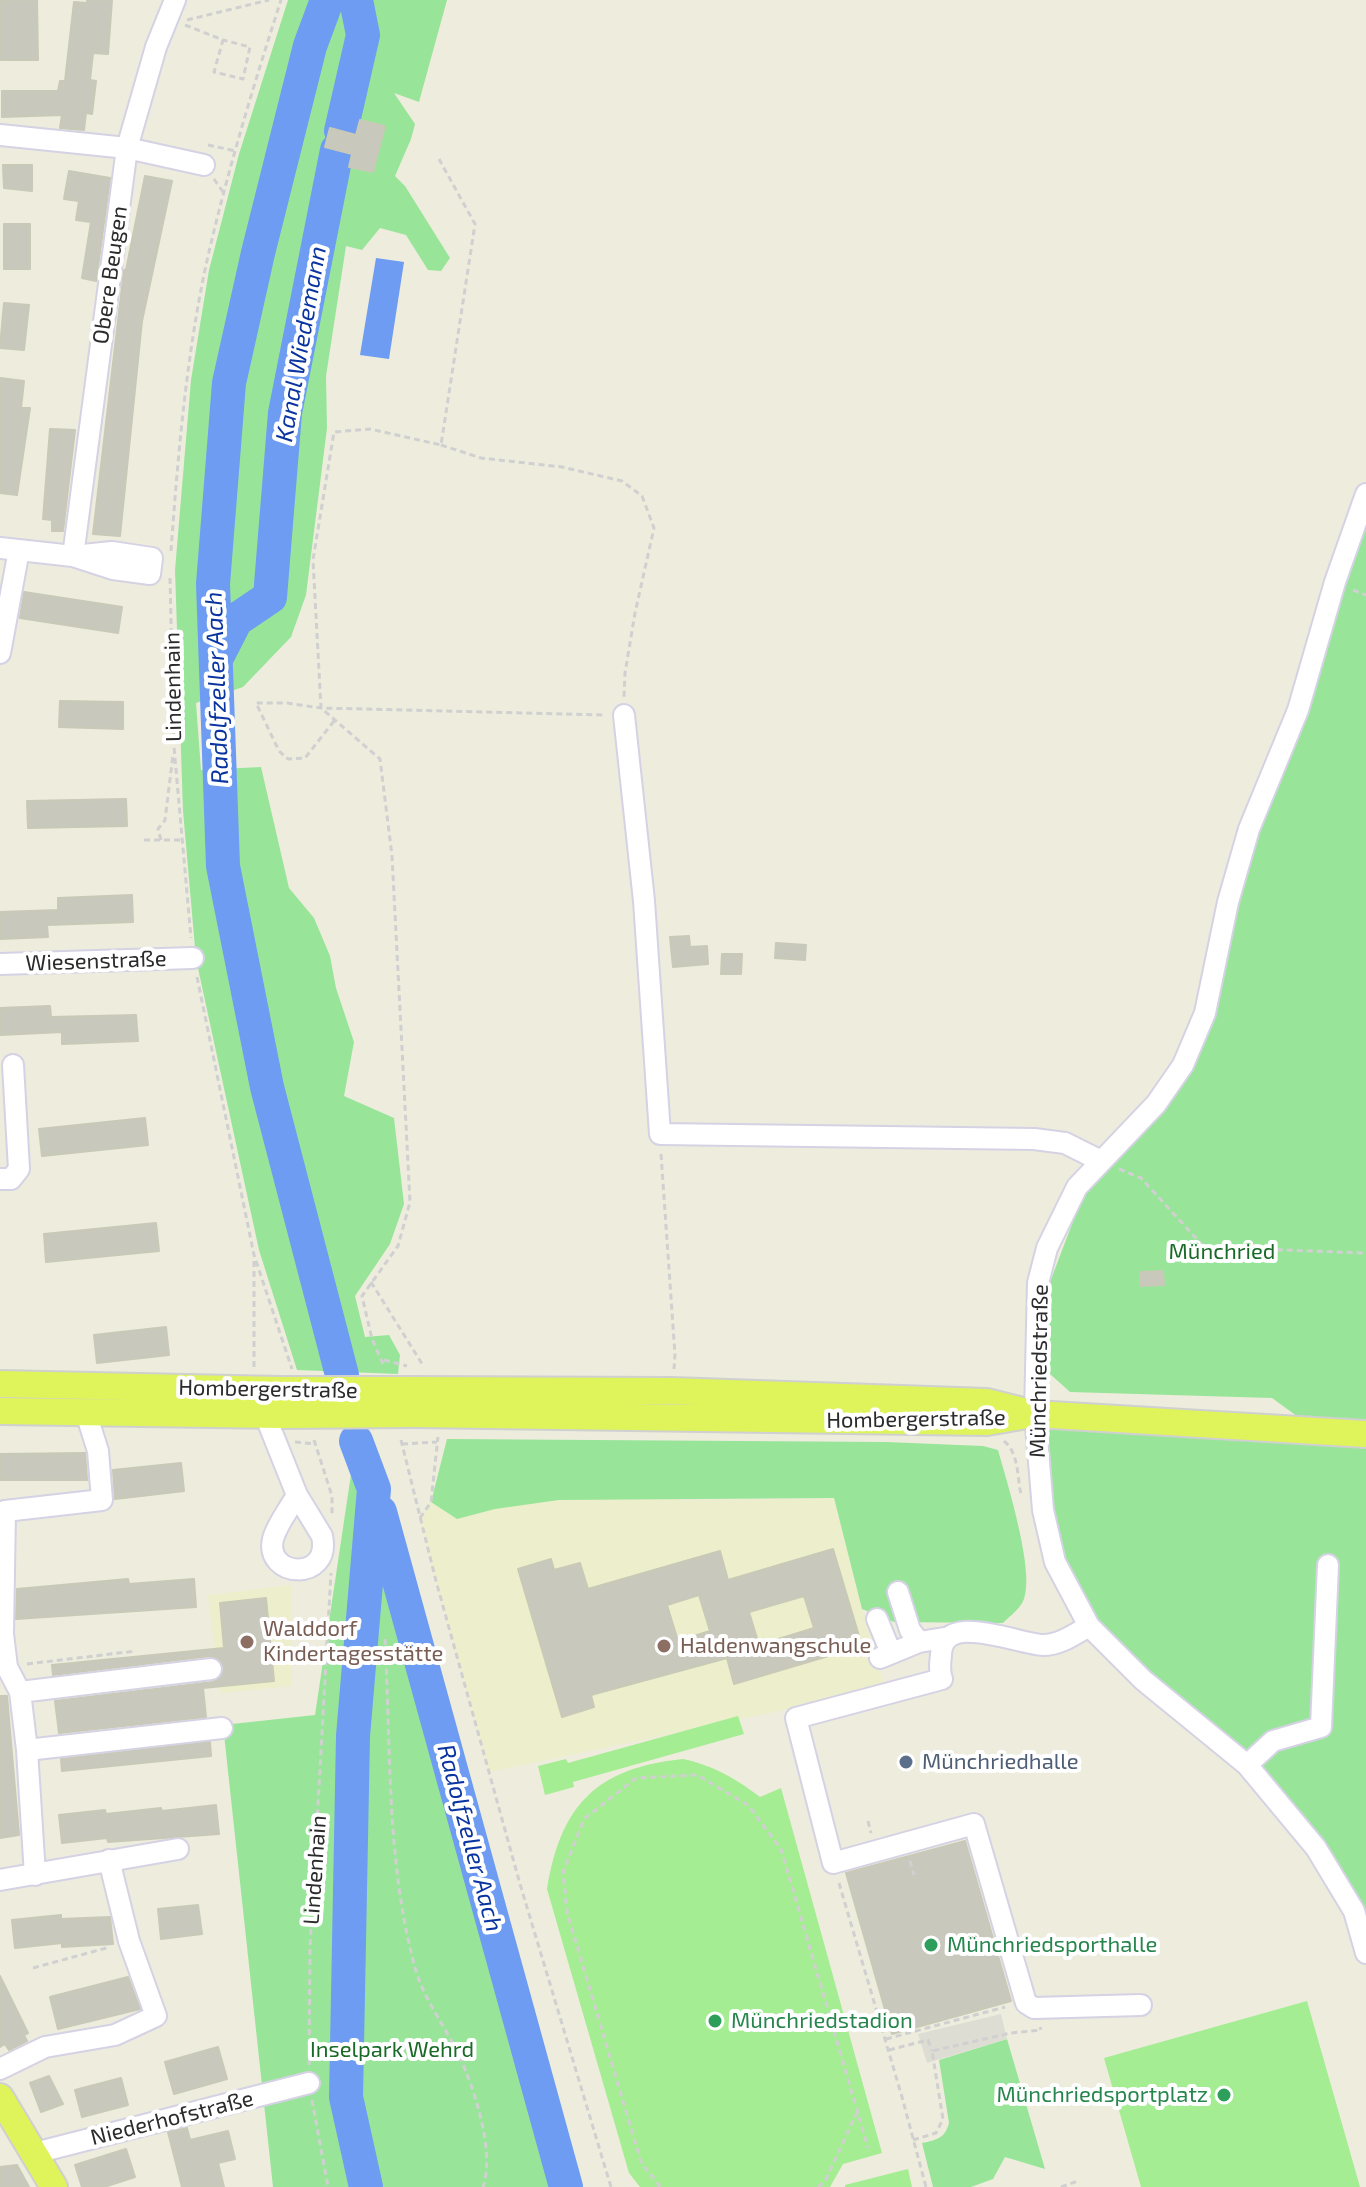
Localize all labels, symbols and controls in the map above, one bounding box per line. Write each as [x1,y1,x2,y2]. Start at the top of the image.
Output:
street label: Obere Beugen [87,204,133,346]
water label: Kanal Wiedemann [270,244,332,444]
water label: Radolfzeller Aach [199,591,235,785]
street label: Lindenhain [159,632,187,742]
street label: Wiesenstraße [25,945,167,977]
park label: Münchried [1169,1239,1275,1265]
street label: Münchriedstraße [1024,1284,1054,1458]
street label: Hombergerstraße [178,1374,358,1404]
street label: Hombergerstraße [826,1404,1006,1434]
place label: Walddorf Kindertagesstätte [263,1616,443,1668]
marker: Walddorf Kindertagesstätte [238,1633,256,1651]
place label: Haldenwangschule [680,1633,871,1659]
marker: Haldenwangschule [655,1637,673,1655]
water label: Radolfzeller Aach [431,1741,509,1935]
place label: Münchriedhalle [922,1749,1079,1775]
marker: Münchriedhalle [897,1753,915,1771]
street label: Lindenhain [298,1814,332,1926]
place label: Münchriedsporthalle [947,1932,1157,1958]
marker: Münchriedsporthalle [922,1936,940,1954]
place label: Münchriedstadion [731,2008,913,2034]
marker: Münchriedstadion [706,2012,724,2030]
park label: Inselpark Wehrd [310,2037,474,2063]
place label: Münchriedsportplatz [997,2082,1208,2108]
street label: Niederhofstraße [88,2085,256,2151]
marker: Münchriedsportplatz [1215,2086,1233,2104]

